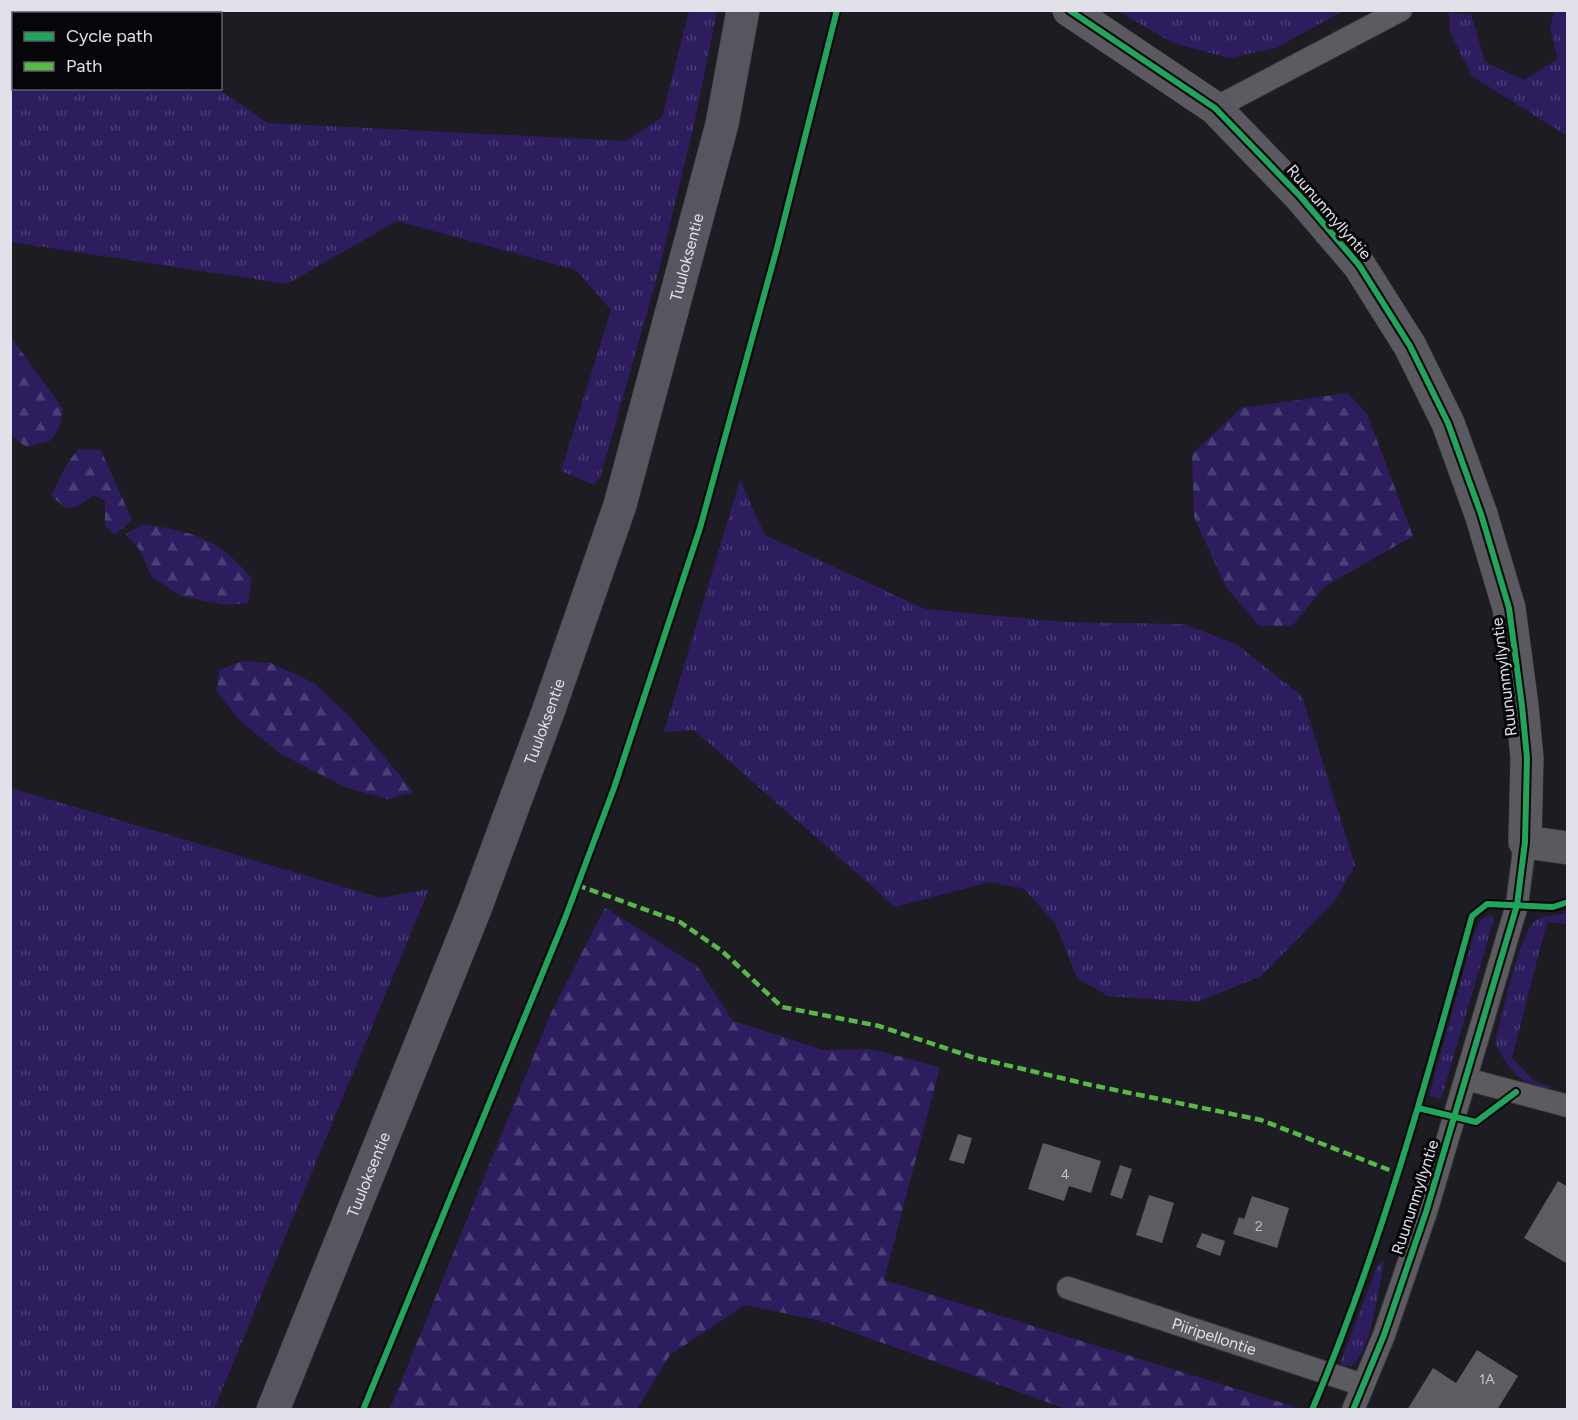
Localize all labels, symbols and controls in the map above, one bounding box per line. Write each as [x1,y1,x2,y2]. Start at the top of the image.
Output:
legend [12,12,222,90]
text: Cycle path [66,25,153,47]
text: Path [66,55,102,77]
street label: Ruununmyllyntie [1283,161,1376,264]
street label: Tuuloksentie [666,211,707,303]
street label: Ruununmyllyntie [1487,616,1521,737]
street label: Tuuloksentie [520,676,568,767]
street label: Tuuloksentie [342,1129,394,1220]
street label: Ruununmyllyntie [1388,1137,1443,1257]
house number: 4 [1061,1166,1070,1183]
house number: 2 [1255,1218,1263,1235]
street label: Piiripellontie [1170,1313,1259,1359]
house number: 1A [1479,1371,1495,1388]

